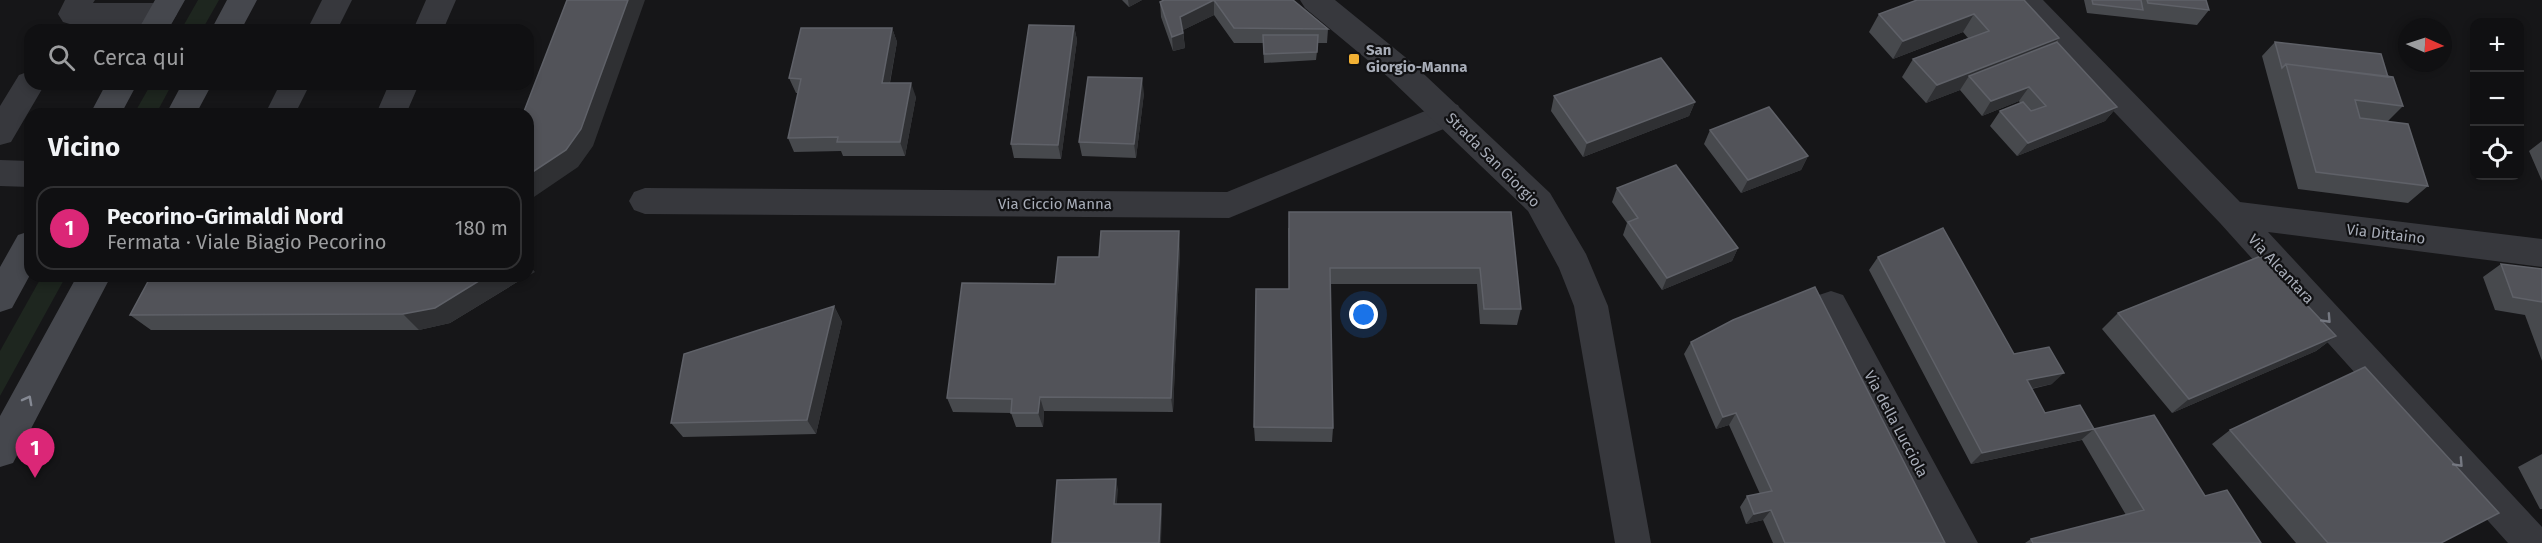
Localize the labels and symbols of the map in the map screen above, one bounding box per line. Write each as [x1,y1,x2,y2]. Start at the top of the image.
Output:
north arrow [2398,18,2452,72]
place label: San Giorgio-Manna [1366,41,1467,76]
marker: San Giorgio-Manna [1347,52,1361,66]
street label: Strada San Giorgio [1442,109,1544,211]
street label: Via Ciccio Manna [998,195,1112,213]
street label: Via Dittaino [2346,220,2426,248]
street label: Via Alcantara [2244,230,2318,308]
your location [1349,300,1378,329]
one-way arrow [2320,313,2331,323]
street label: Via della Lucciola [1860,368,1932,480]
one-way arrow [21,395,32,406]
pin: 1 [15,428,54,478]
one-way arrow [2452,456,2463,467]

